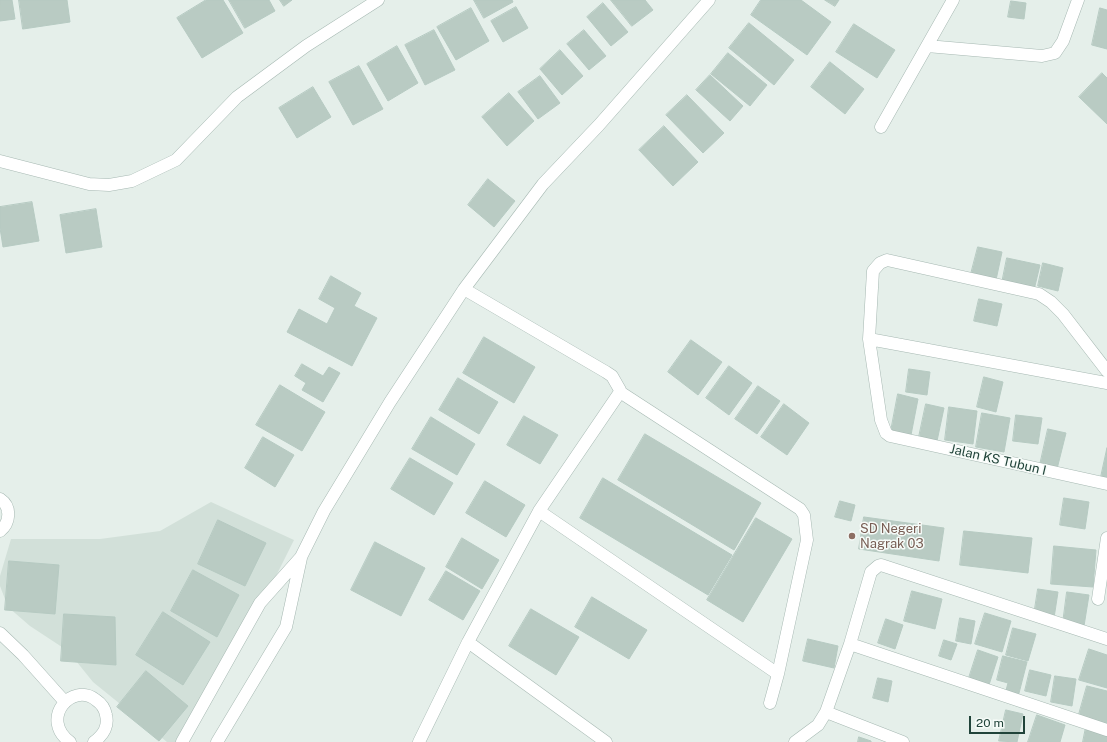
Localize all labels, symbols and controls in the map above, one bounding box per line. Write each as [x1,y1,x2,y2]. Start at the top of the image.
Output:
street label: Jalan KS Tubun I [948,441,1048,479]
place label: SD Negeri Nagrak 03 [860,521,924,552]
marker: SD Negeri Nagrak 03 [847,531,857,541]
scale bar [971,708,1027,734]
text: 20 m [976,716,1004,730]

